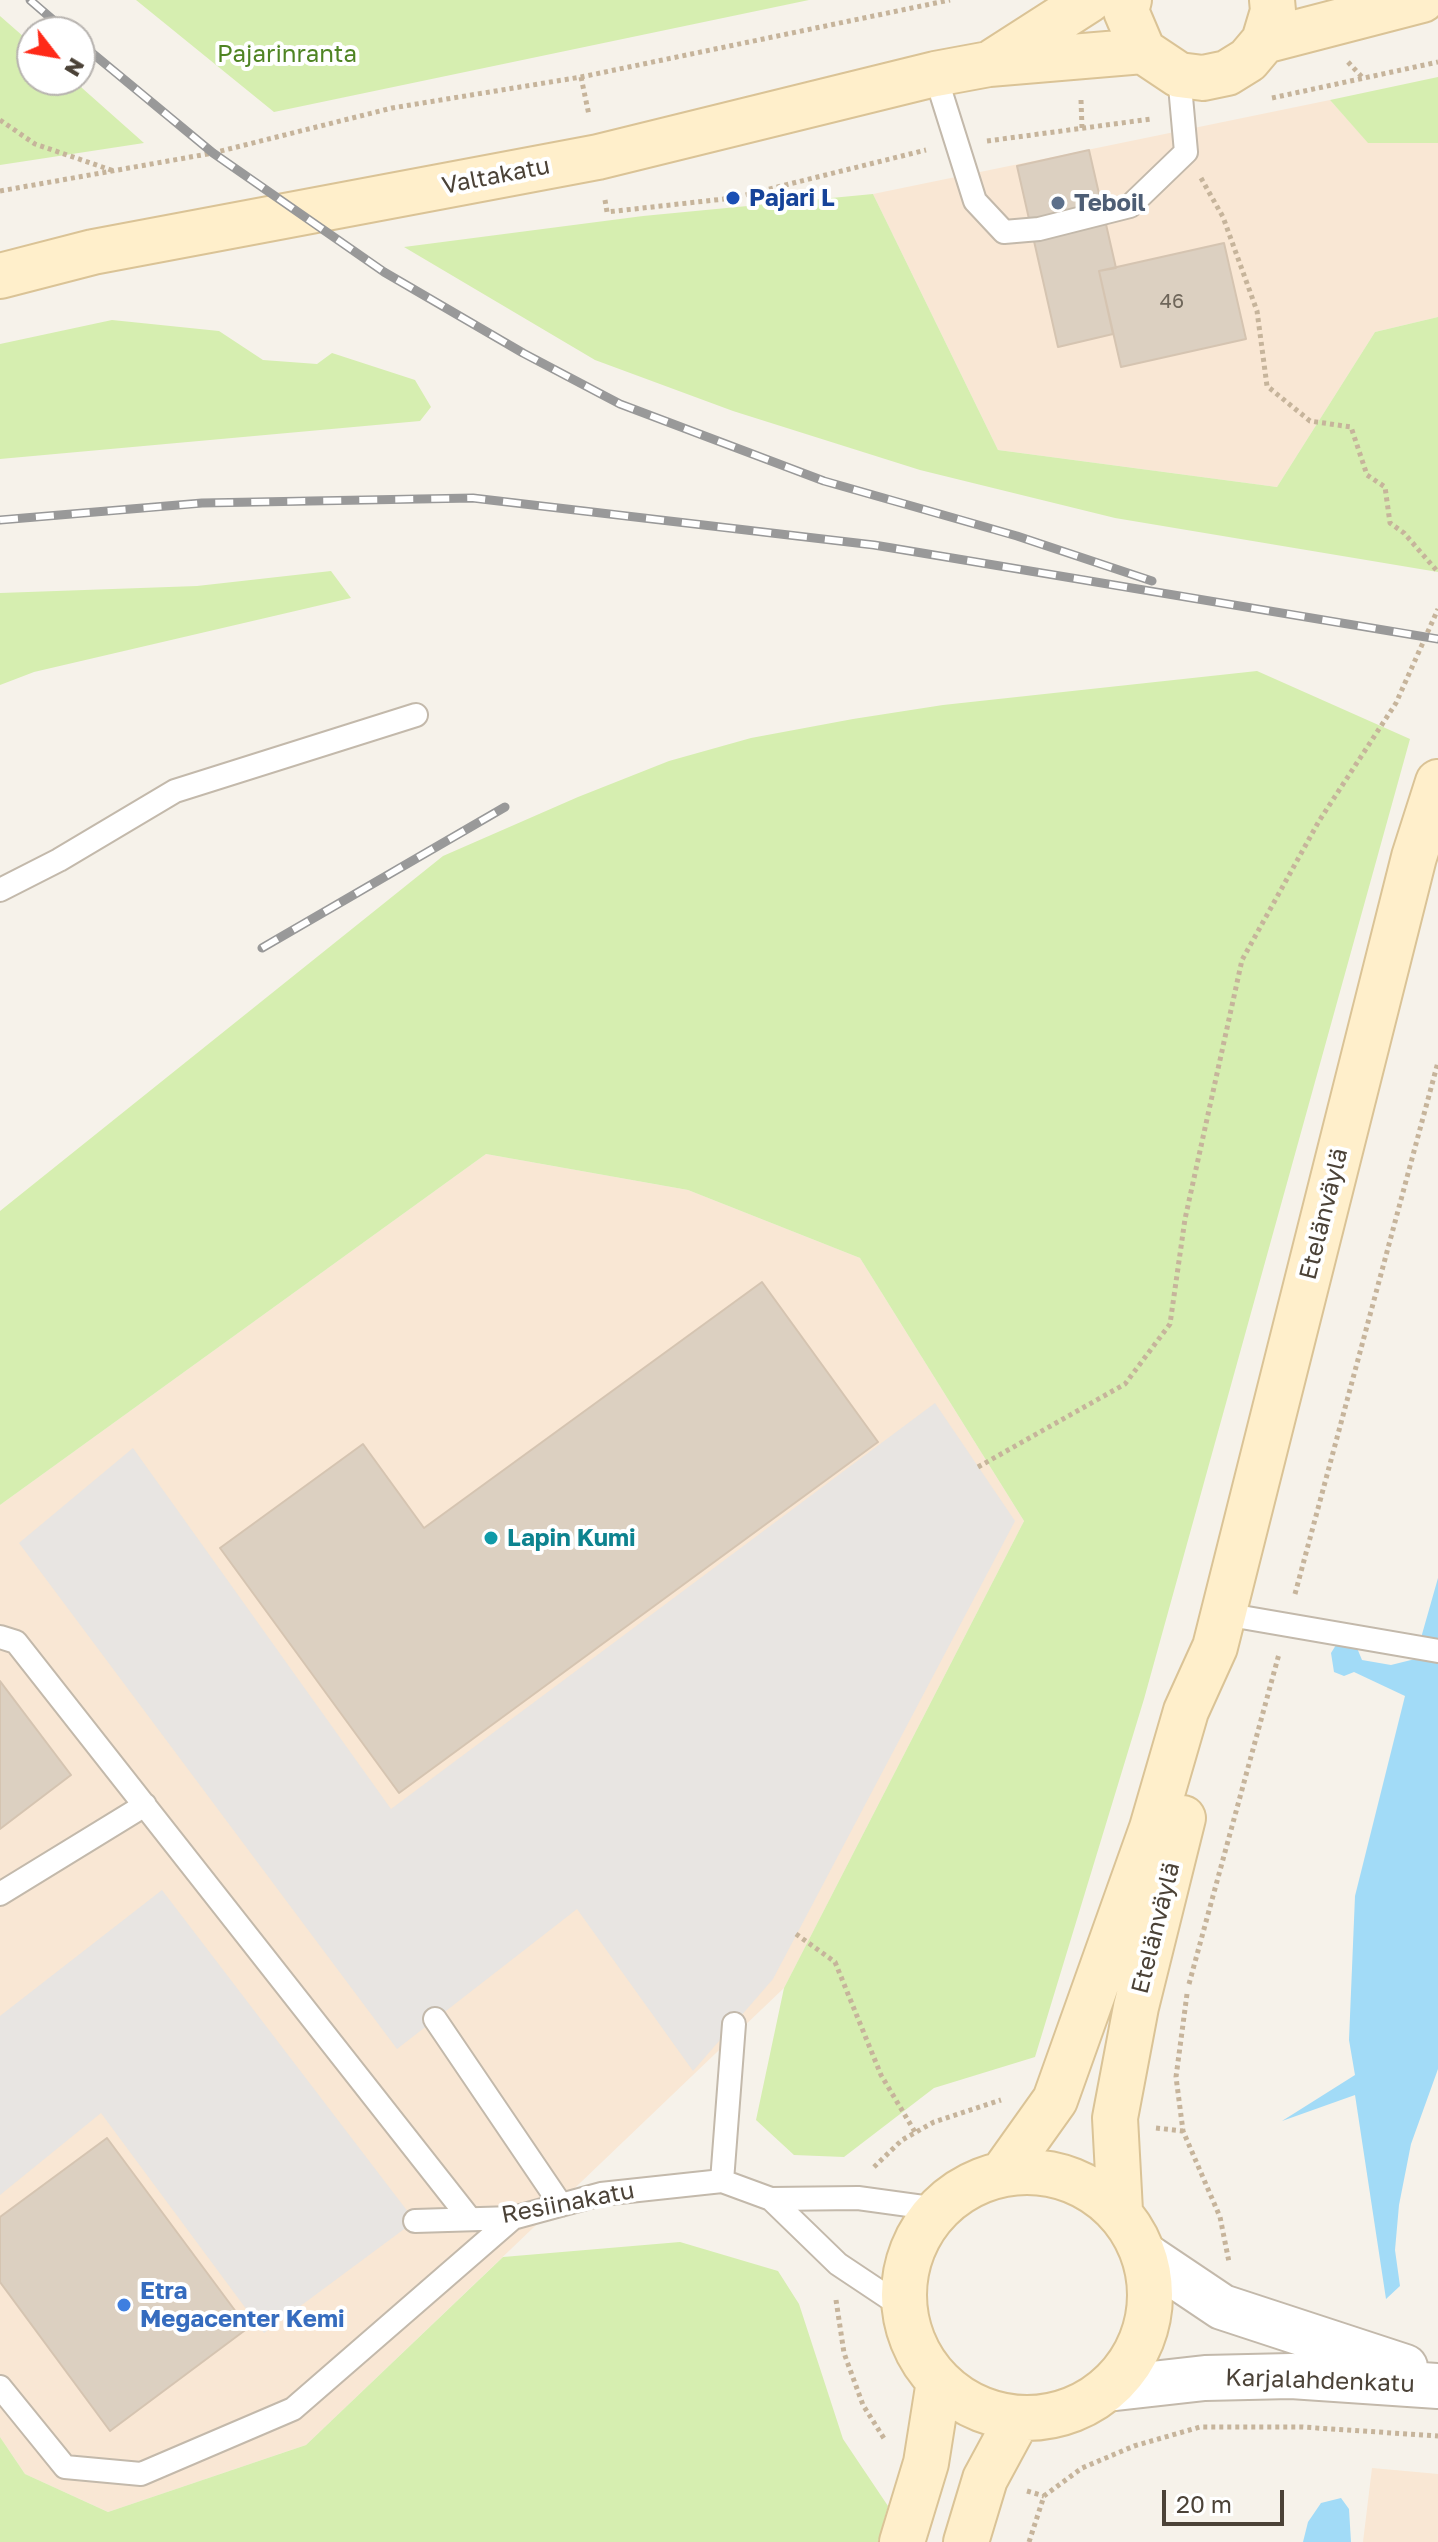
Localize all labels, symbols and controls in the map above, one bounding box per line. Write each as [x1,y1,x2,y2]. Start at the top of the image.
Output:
north arrow [16,16,96,96]
park label: Pajarinranta [217,40,357,68]
text: N [59,53,91,82]
street label: Valtakatu [440,151,552,201]
place label: Pajari L [749,184,835,212]
marker: Pajari L [724,189,742,207]
place label: Teboil [1074,189,1146,217]
marker: Teboil [1049,194,1067,212]
house number: 46 [1160,290,1184,314]
street label: Etelänväylä [1294,1145,1354,1283]
place label: Lapin Kumi [507,1524,636,1552]
marker: Lapin Kumi [482,1529,500,1547]
street label: Etelänväylä [1126,1859,1186,1997]
street label: Resiinakatu [499,2176,637,2230]
place label: Etra Megacenter Kemi [140,2277,344,2333]
marker: Etra Megacenter Kemi [115,2296,133,2314]
street label: Karjalahdenkatu [1225,2363,1415,2399]
scale bar [1166,2474,1288,2524]
text: 20 m [1176,2489,1232,2518]

